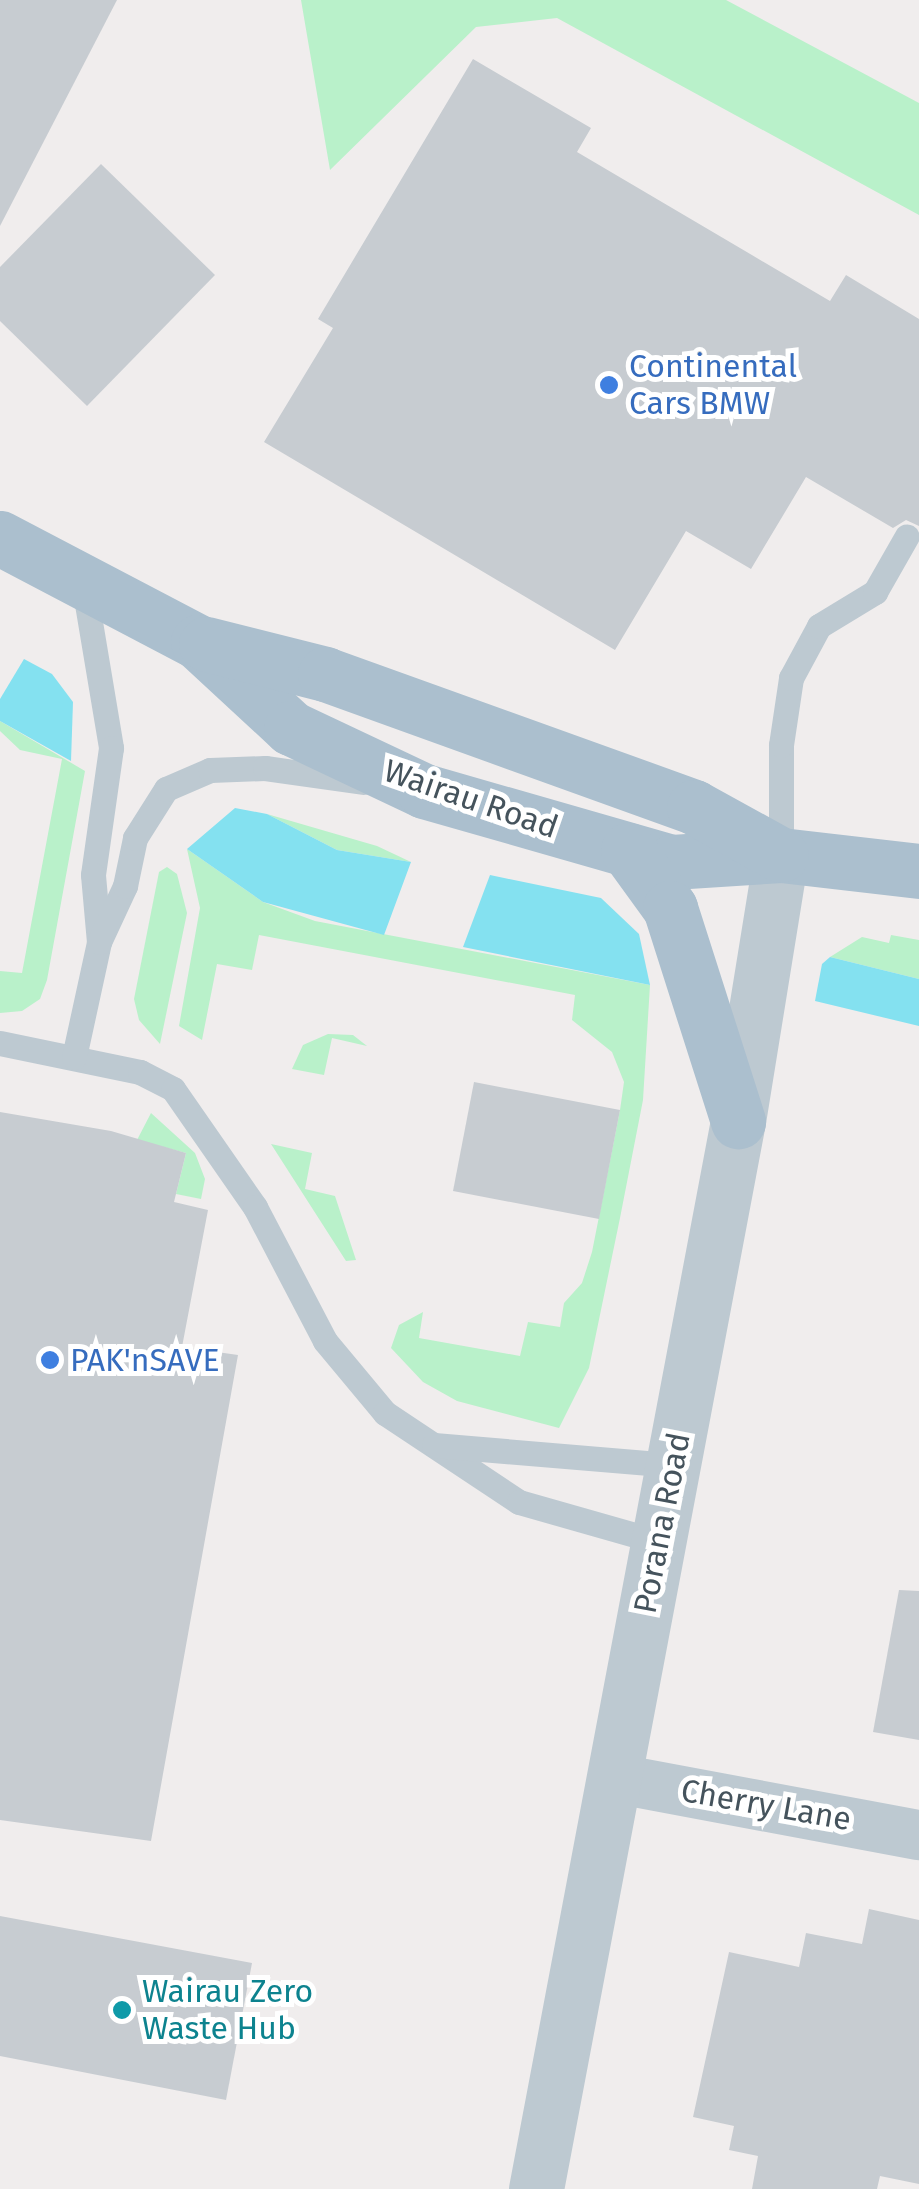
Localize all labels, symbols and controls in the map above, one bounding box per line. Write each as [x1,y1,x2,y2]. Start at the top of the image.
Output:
place label: Continental Cars BMW [629,348,797,423]
marker: Continental Cars BMW [598,374,620,396]
street label: Wairau Road [379,751,563,847]
place label: PAK'nSAVE [70,1341,220,1379]
marker: PAK'nSAVE [39,1349,61,1371]
street label: Porana Road [626,1429,698,1617]
street label: Cherry Lane [678,1771,854,1839]
place label: Wairau Zero Waste Hub [142,1973,313,2048]
marker: Wairau Zero Waste Hub [111,1999,133,2021]

